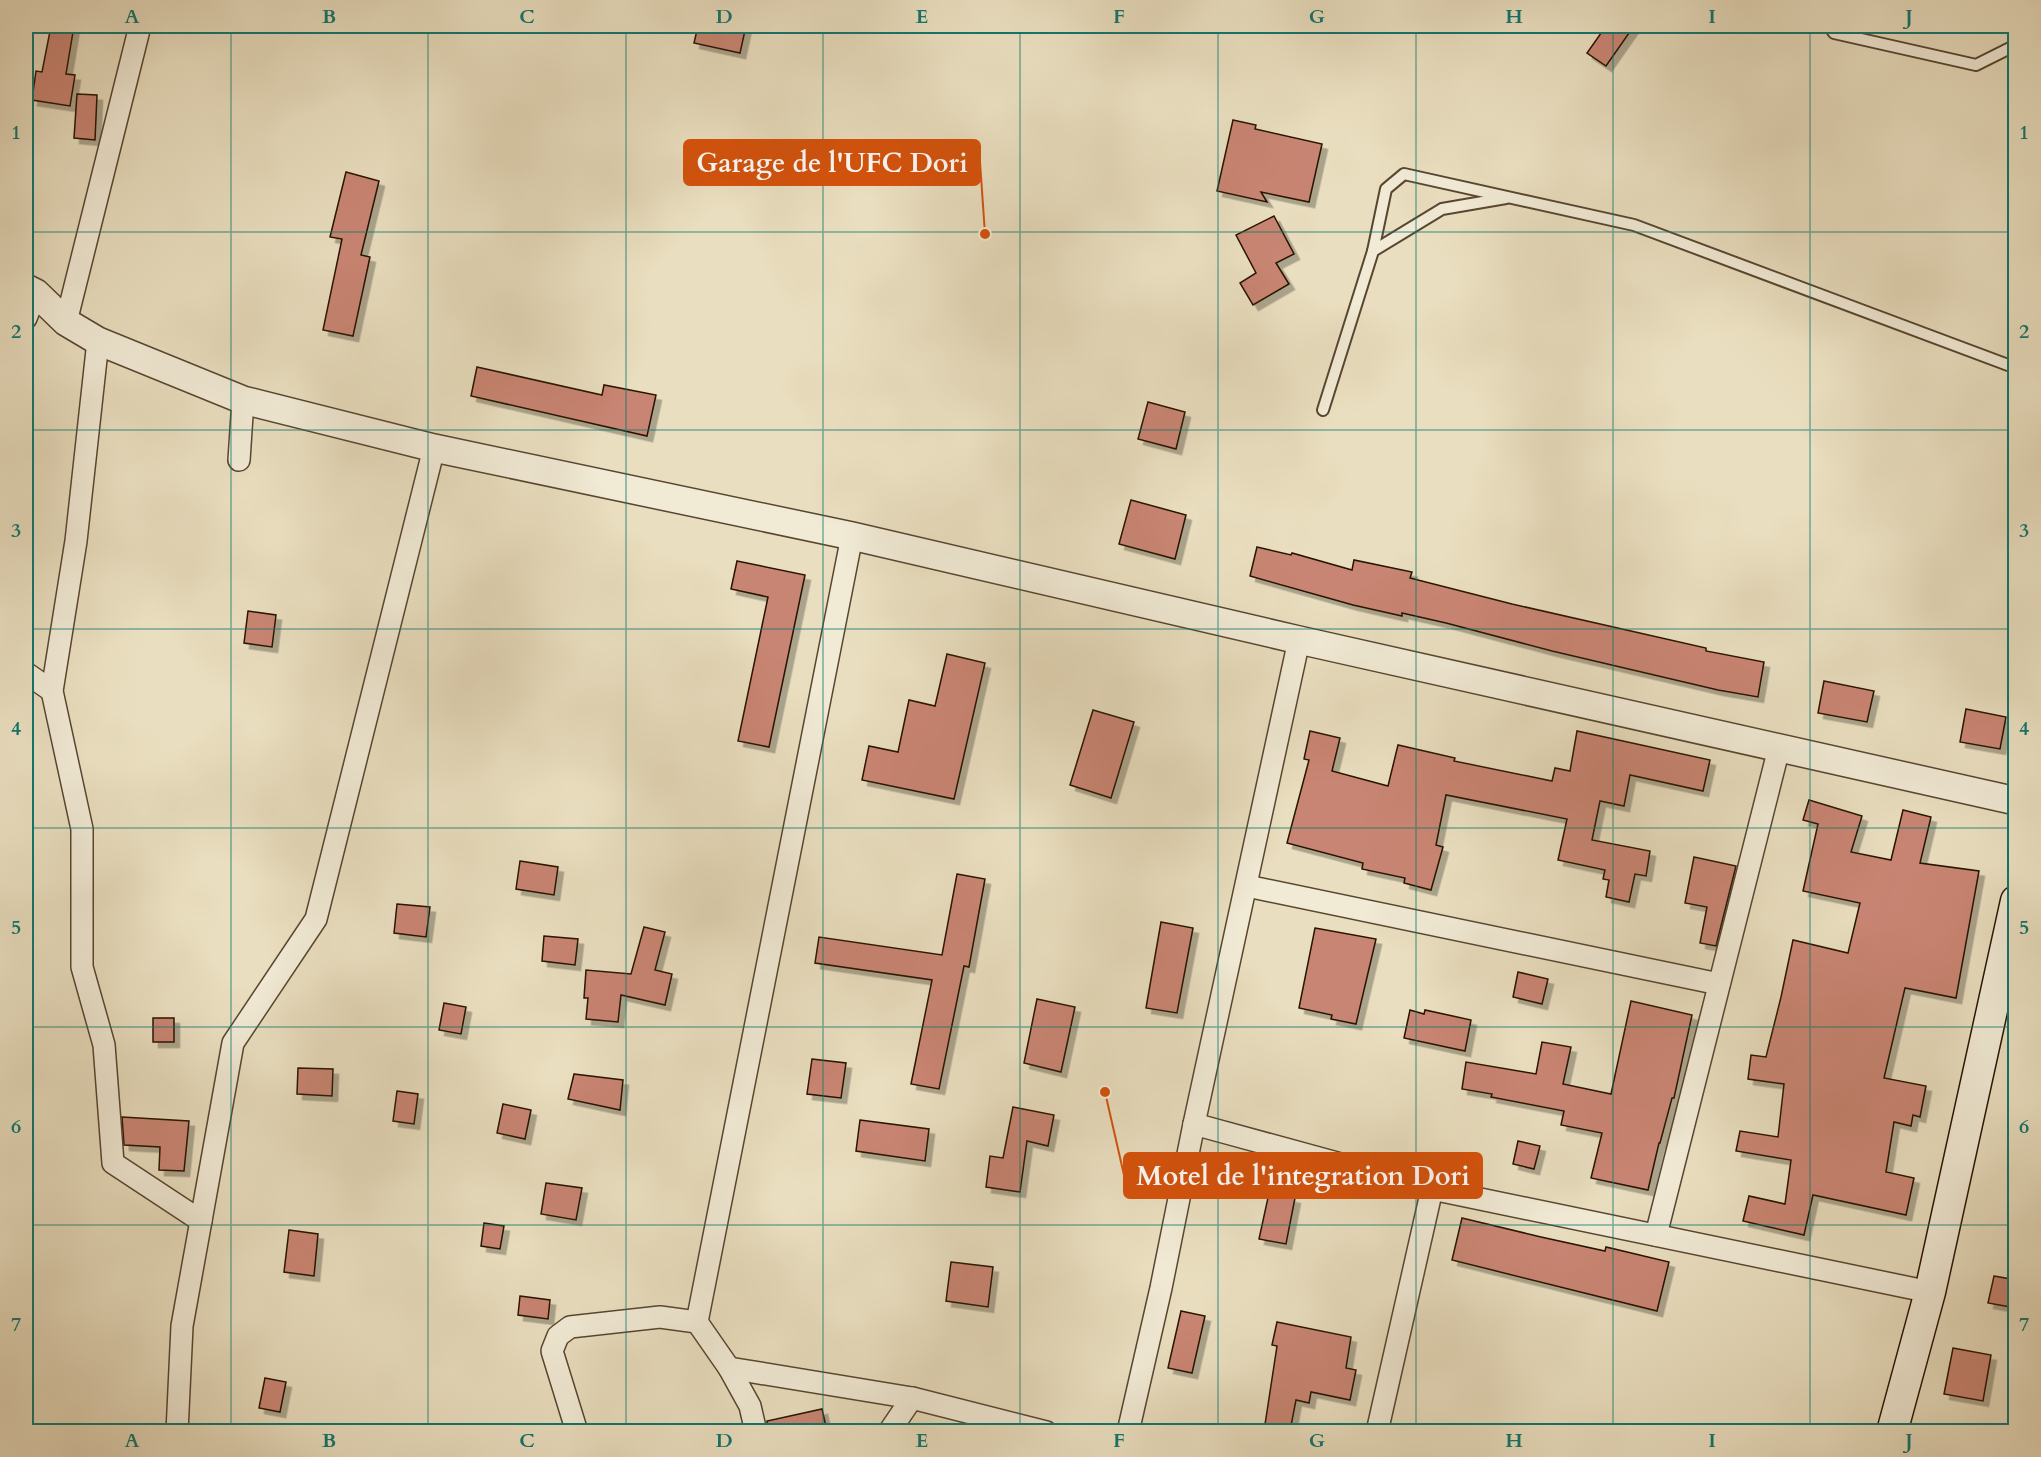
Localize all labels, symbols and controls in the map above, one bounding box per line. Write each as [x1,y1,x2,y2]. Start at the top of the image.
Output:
text: A [124,3,140,30]
text: B [322,3,336,30]
text: C [519,3,535,30]
text: D [715,3,733,30]
text: E [916,3,928,30]
text: F [1113,3,1125,30]
text: G [1309,3,1325,30]
text: H [1505,3,1523,30]
text: I [1708,3,1716,30]
text: J [1902,3,1913,30]
text: 1 [11,119,21,146]
text: 1 [2019,119,2029,146]
callout: Garage de l'UFC Dori [684,140,980,185]
text: Garage de l'UFC Dori [696,145,968,182]
text: 2 [11,318,21,345]
text: 2 [2019,318,2029,345]
text: 3 [11,517,21,544]
text: 3 [2019,517,2029,544]
text: 4 [11,715,21,742]
text: 4 [2019,715,2029,742]
text: 5 [11,914,21,941]
text: 5 [2019,914,2029,941]
text: 6 [11,1113,21,1140]
text: 6 [2019,1113,2029,1140]
callout: Motel de l'integration Dori [1124,1153,1482,1198]
text: Motel de l'integration Dori [1136,1158,1470,1195]
text: 7 [11,1311,21,1338]
text: 7 [2019,1311,2029,1338]
text: A [124,1427,140,1454]
text: B [322,1427,336,1454]
text: C [519,1427,535,1454]
text: D [715,1427,733,1454]
text: E [916,1427,928,1454]
text: F [1113,1427,1125,1454]
text: G [1309,1427,1325,1454]
text: H [1505,1427,1523,1454]
text: I [1708,1427,1716,1454]
text: J [1902,1427,1913,1454]

